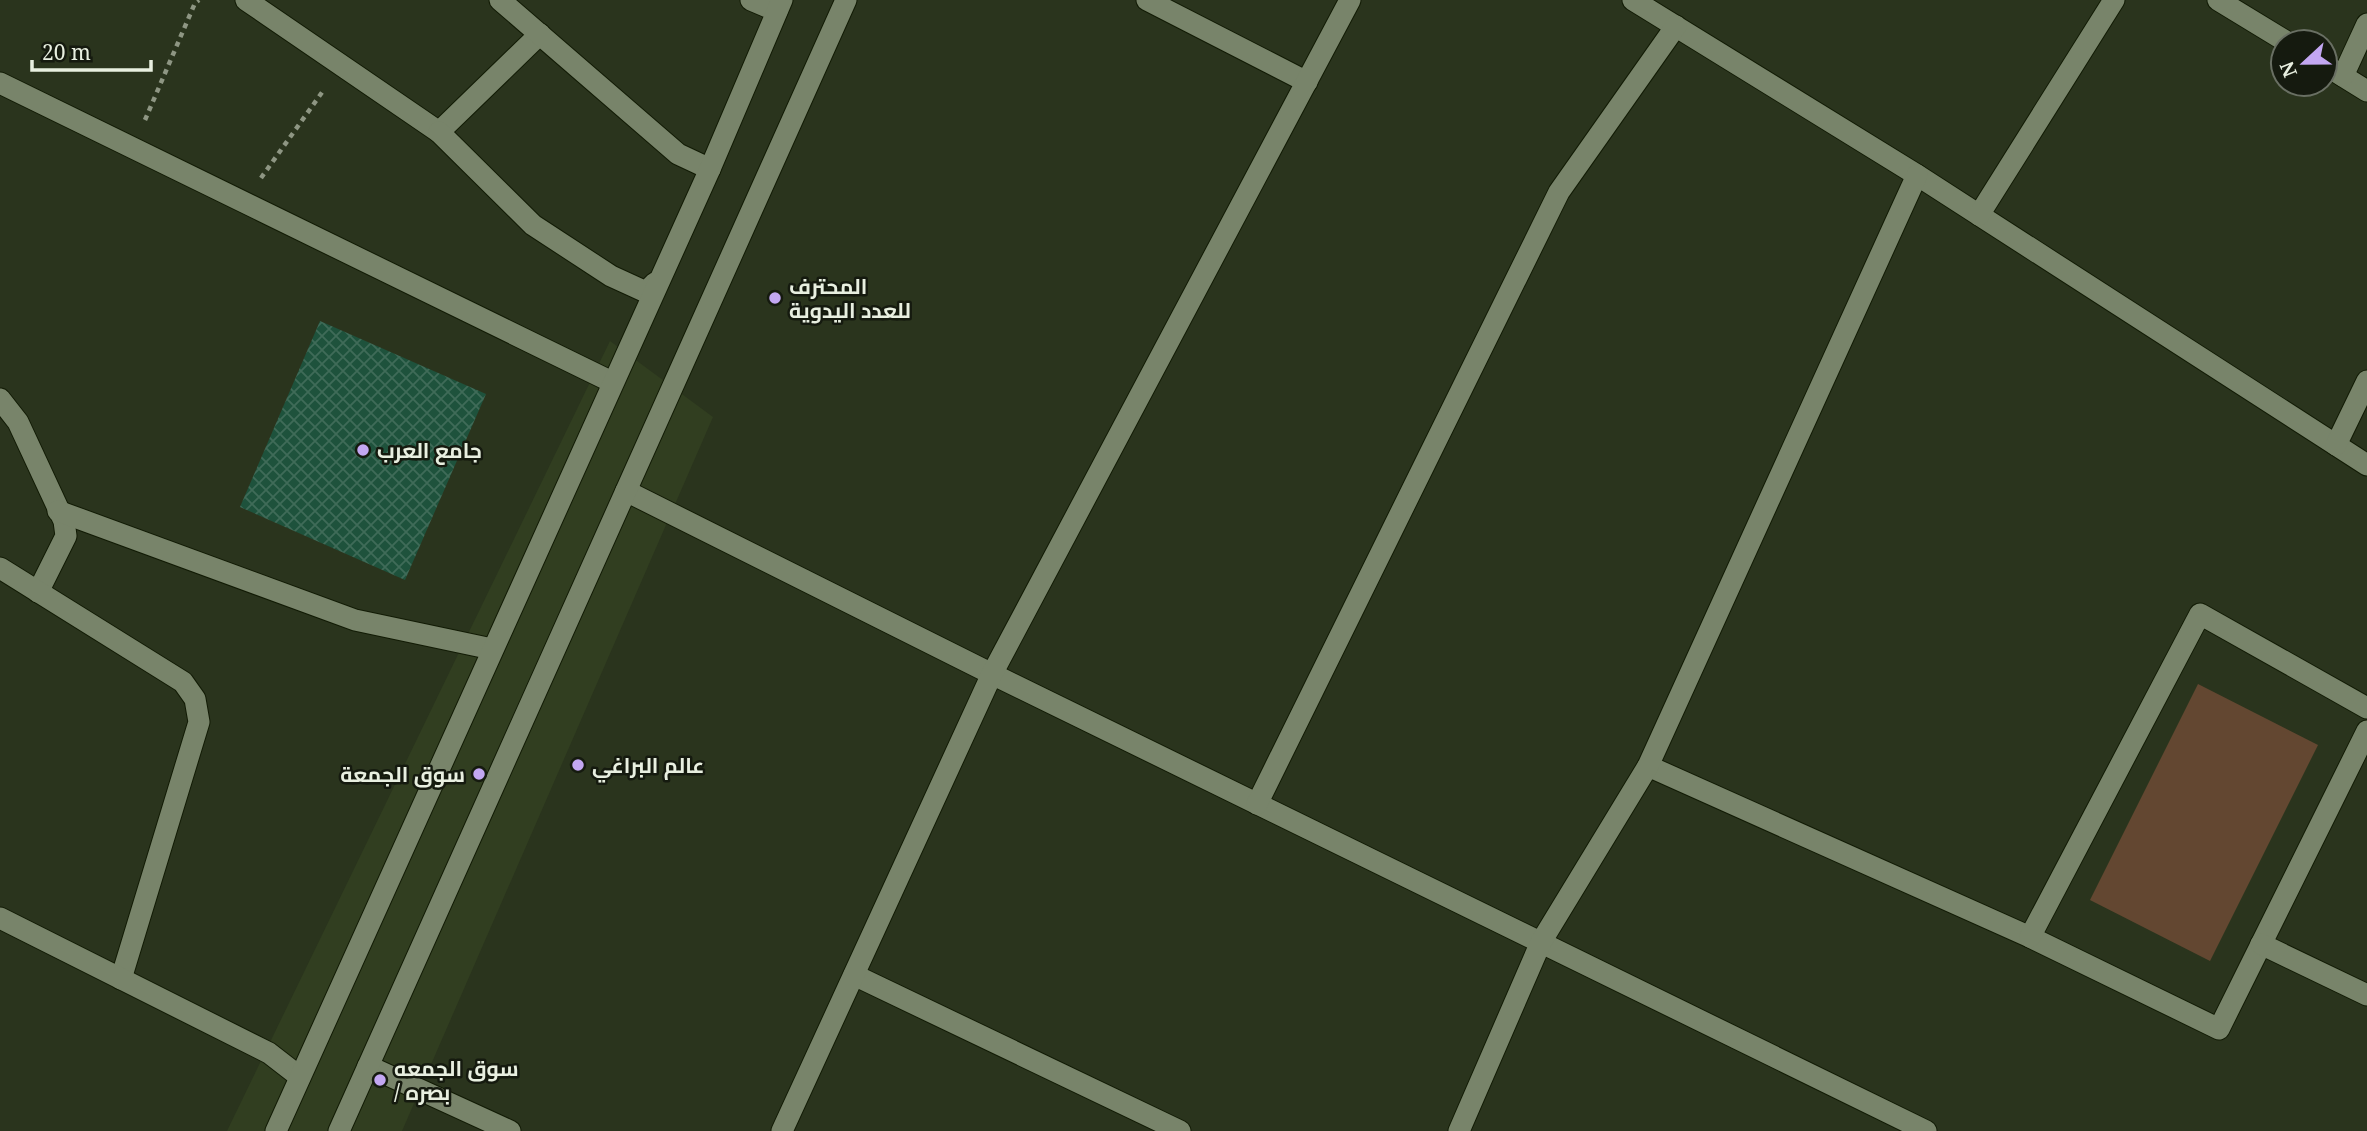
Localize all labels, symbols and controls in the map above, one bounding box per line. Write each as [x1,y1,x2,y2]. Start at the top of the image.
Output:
scale bar [32,28,150,72]
north arrow [2269,28,2339,98]
text: 20 m [42,38,91,66]
text: N [2273,58,2303,81]
place label: المحترف للعدد اليدوية [789,272,911,324]
marker: المحترف للعدد اليدوية [767,290,783,306]
place label: جامع العرب [377,436,482,465]
marker: جامع العرب [355,442,371,458]
place label: عالم البراغي [592,751,704,783]
marker: عالم البراغي [570,757,586,773]
place label: سوق الجمعة [340,760,465,788]
marker: سوق الجمعة [471,766,487,782]
place label: سوق الجمعه / بصره [394,1054,519,1106]
marker: سوق الجمعه / بصره [372,1072,388,1088]

